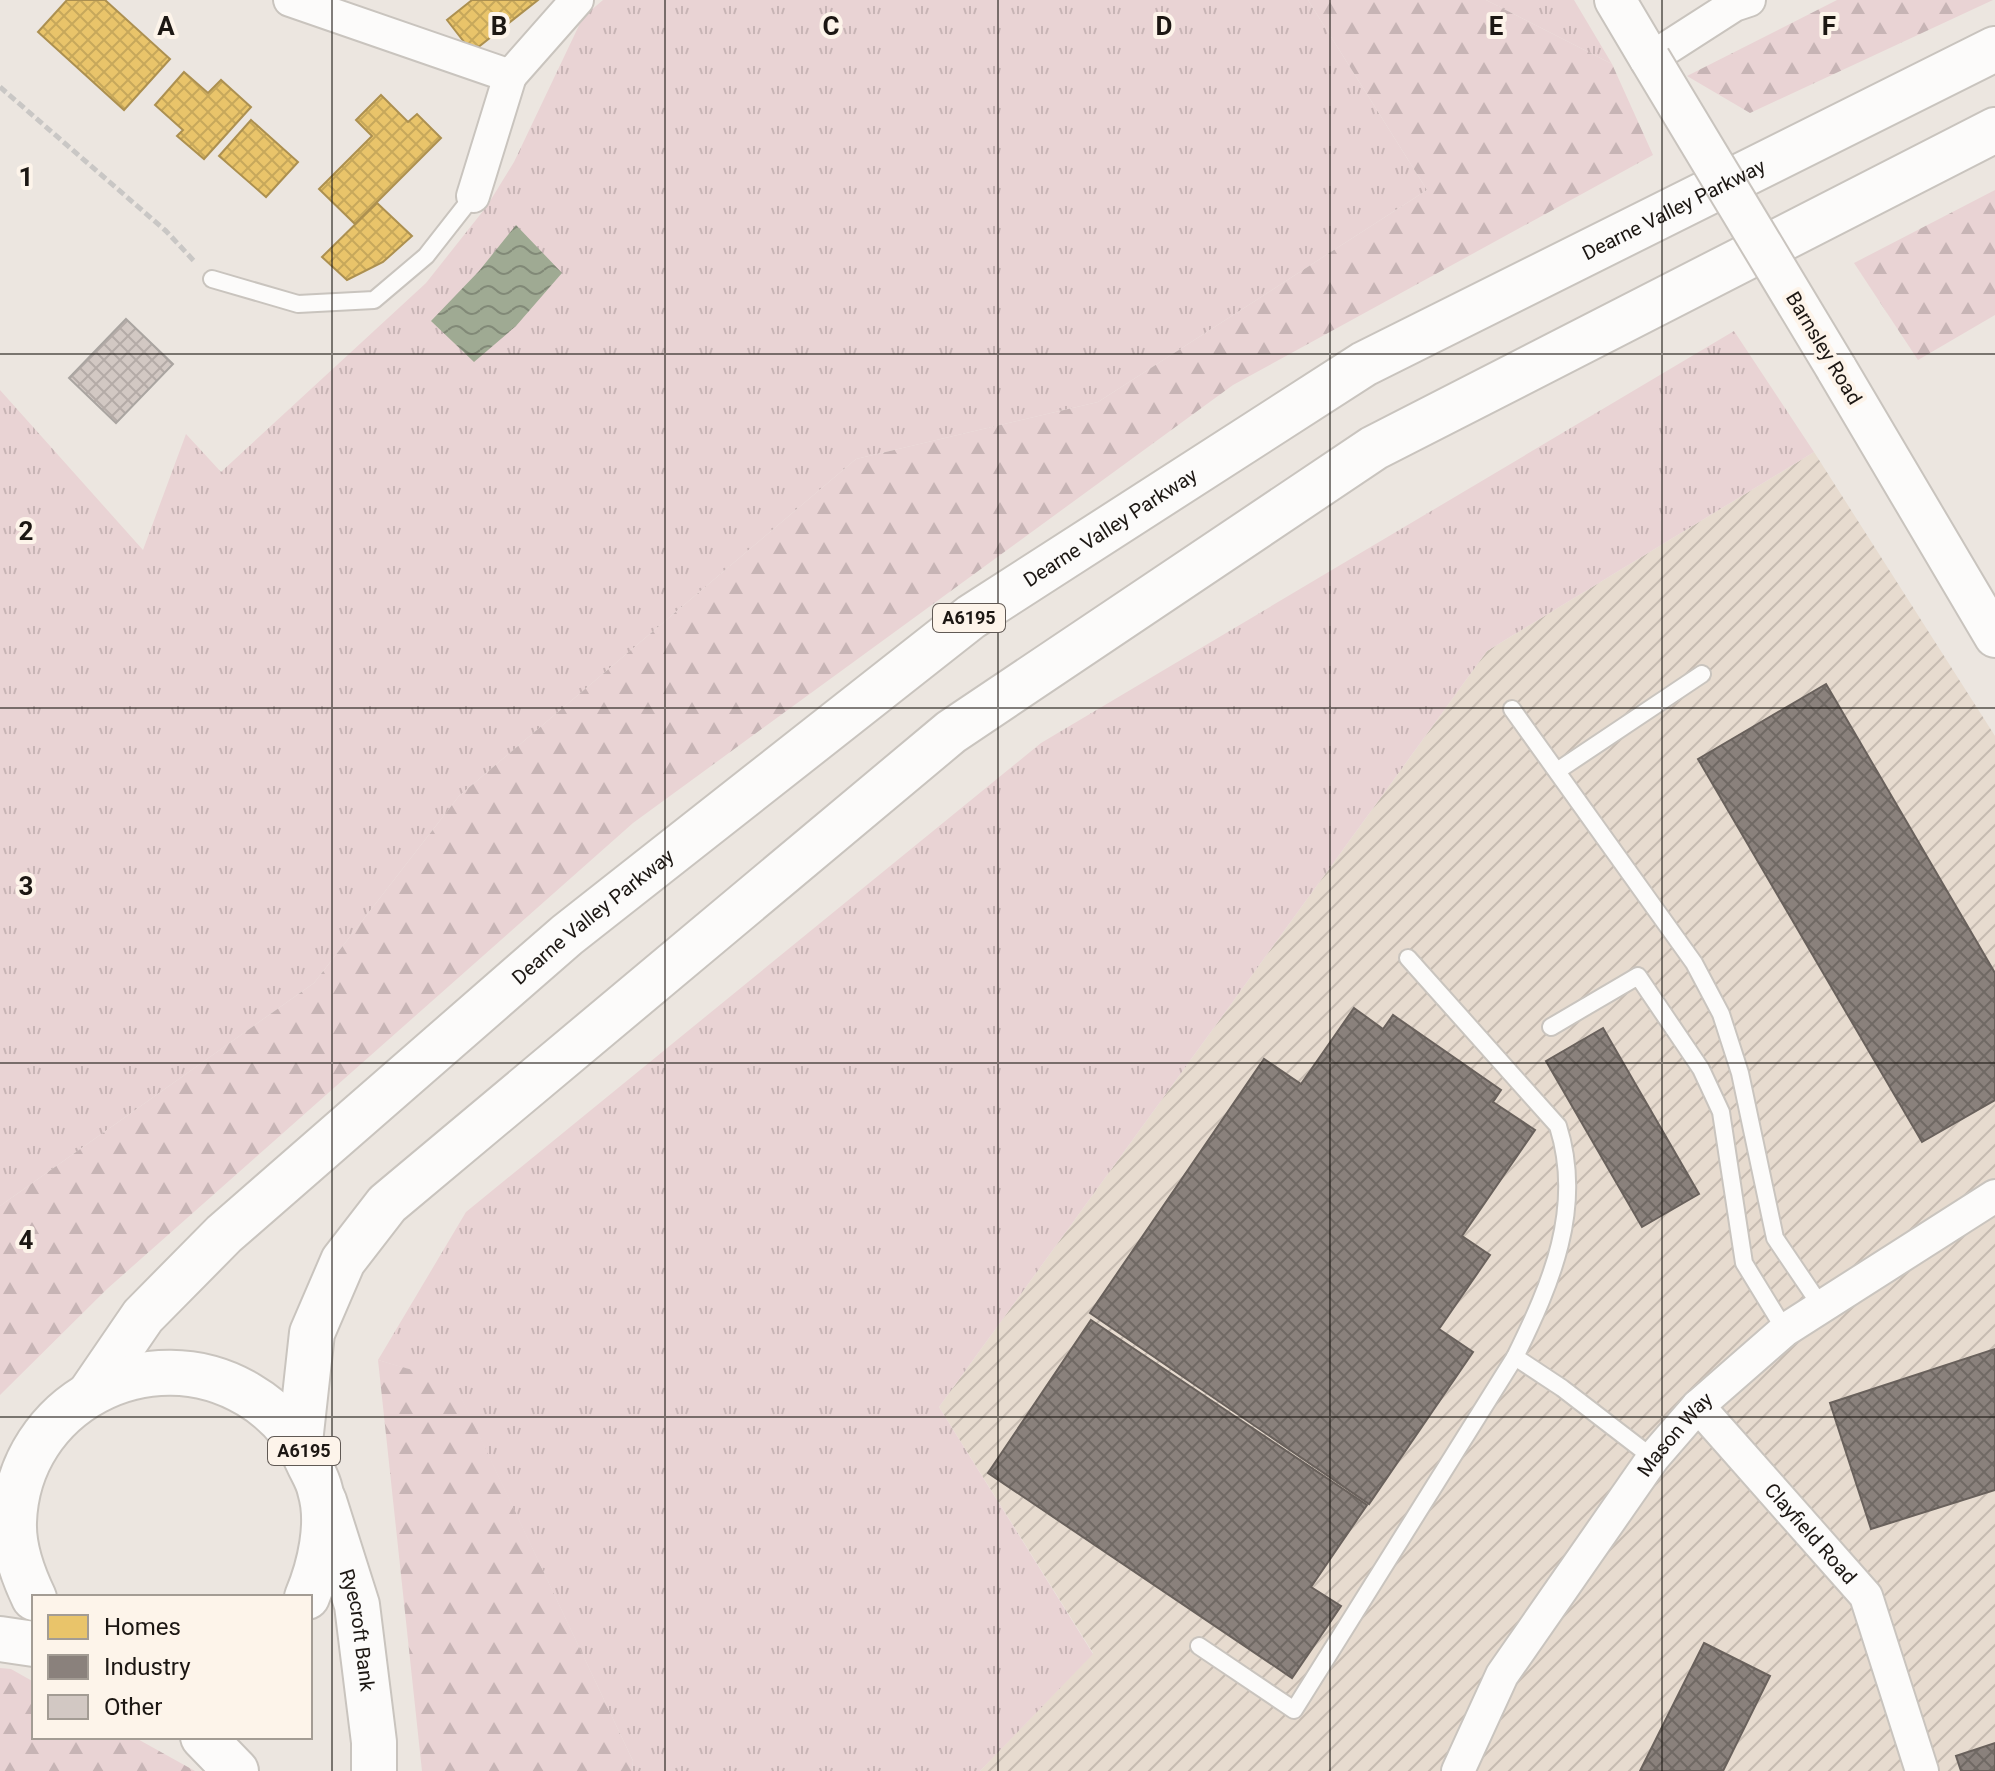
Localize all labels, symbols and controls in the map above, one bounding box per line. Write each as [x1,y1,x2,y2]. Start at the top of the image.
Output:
text: A [157,11,175,41]
text: B [491,11,507,41]
text: C [822,11,840,41]
text: D [1156,11,1172,41]
text: E [1489,11,1504,41]
text: F [1822,11,1836,41]
street label: Dearne Valley Parkway [1578,153,1770,265]
text: 1 [19,162,33,192]
street label: Barnsley Road [1781,287,1867,409]
street label: Dearne Valley Parkway [1019,463,1202,592]
text: 2 [19,516,33,546]
road number: A6195 [933,604,1005,632]
street label: Dearne Valley Parkway [507,843,679,989]
text: 3 [19,871,33,901]
text: 4 [19,1225,34,1255]
street label: Mason Way [1632,1387,1718,1481]
road number: A6195 [268,1437,340,1465]
street label: Clayfield Road [1760,1478,1862,1589]
street label: Ryecroft Bank [334,1566,380,1693]
legend [32,1595,312,1739]
text: Homes [104,1613,181,1641]
text: Industry [104,1653,191,1681]
text: Other [104,1693,162,1721]

